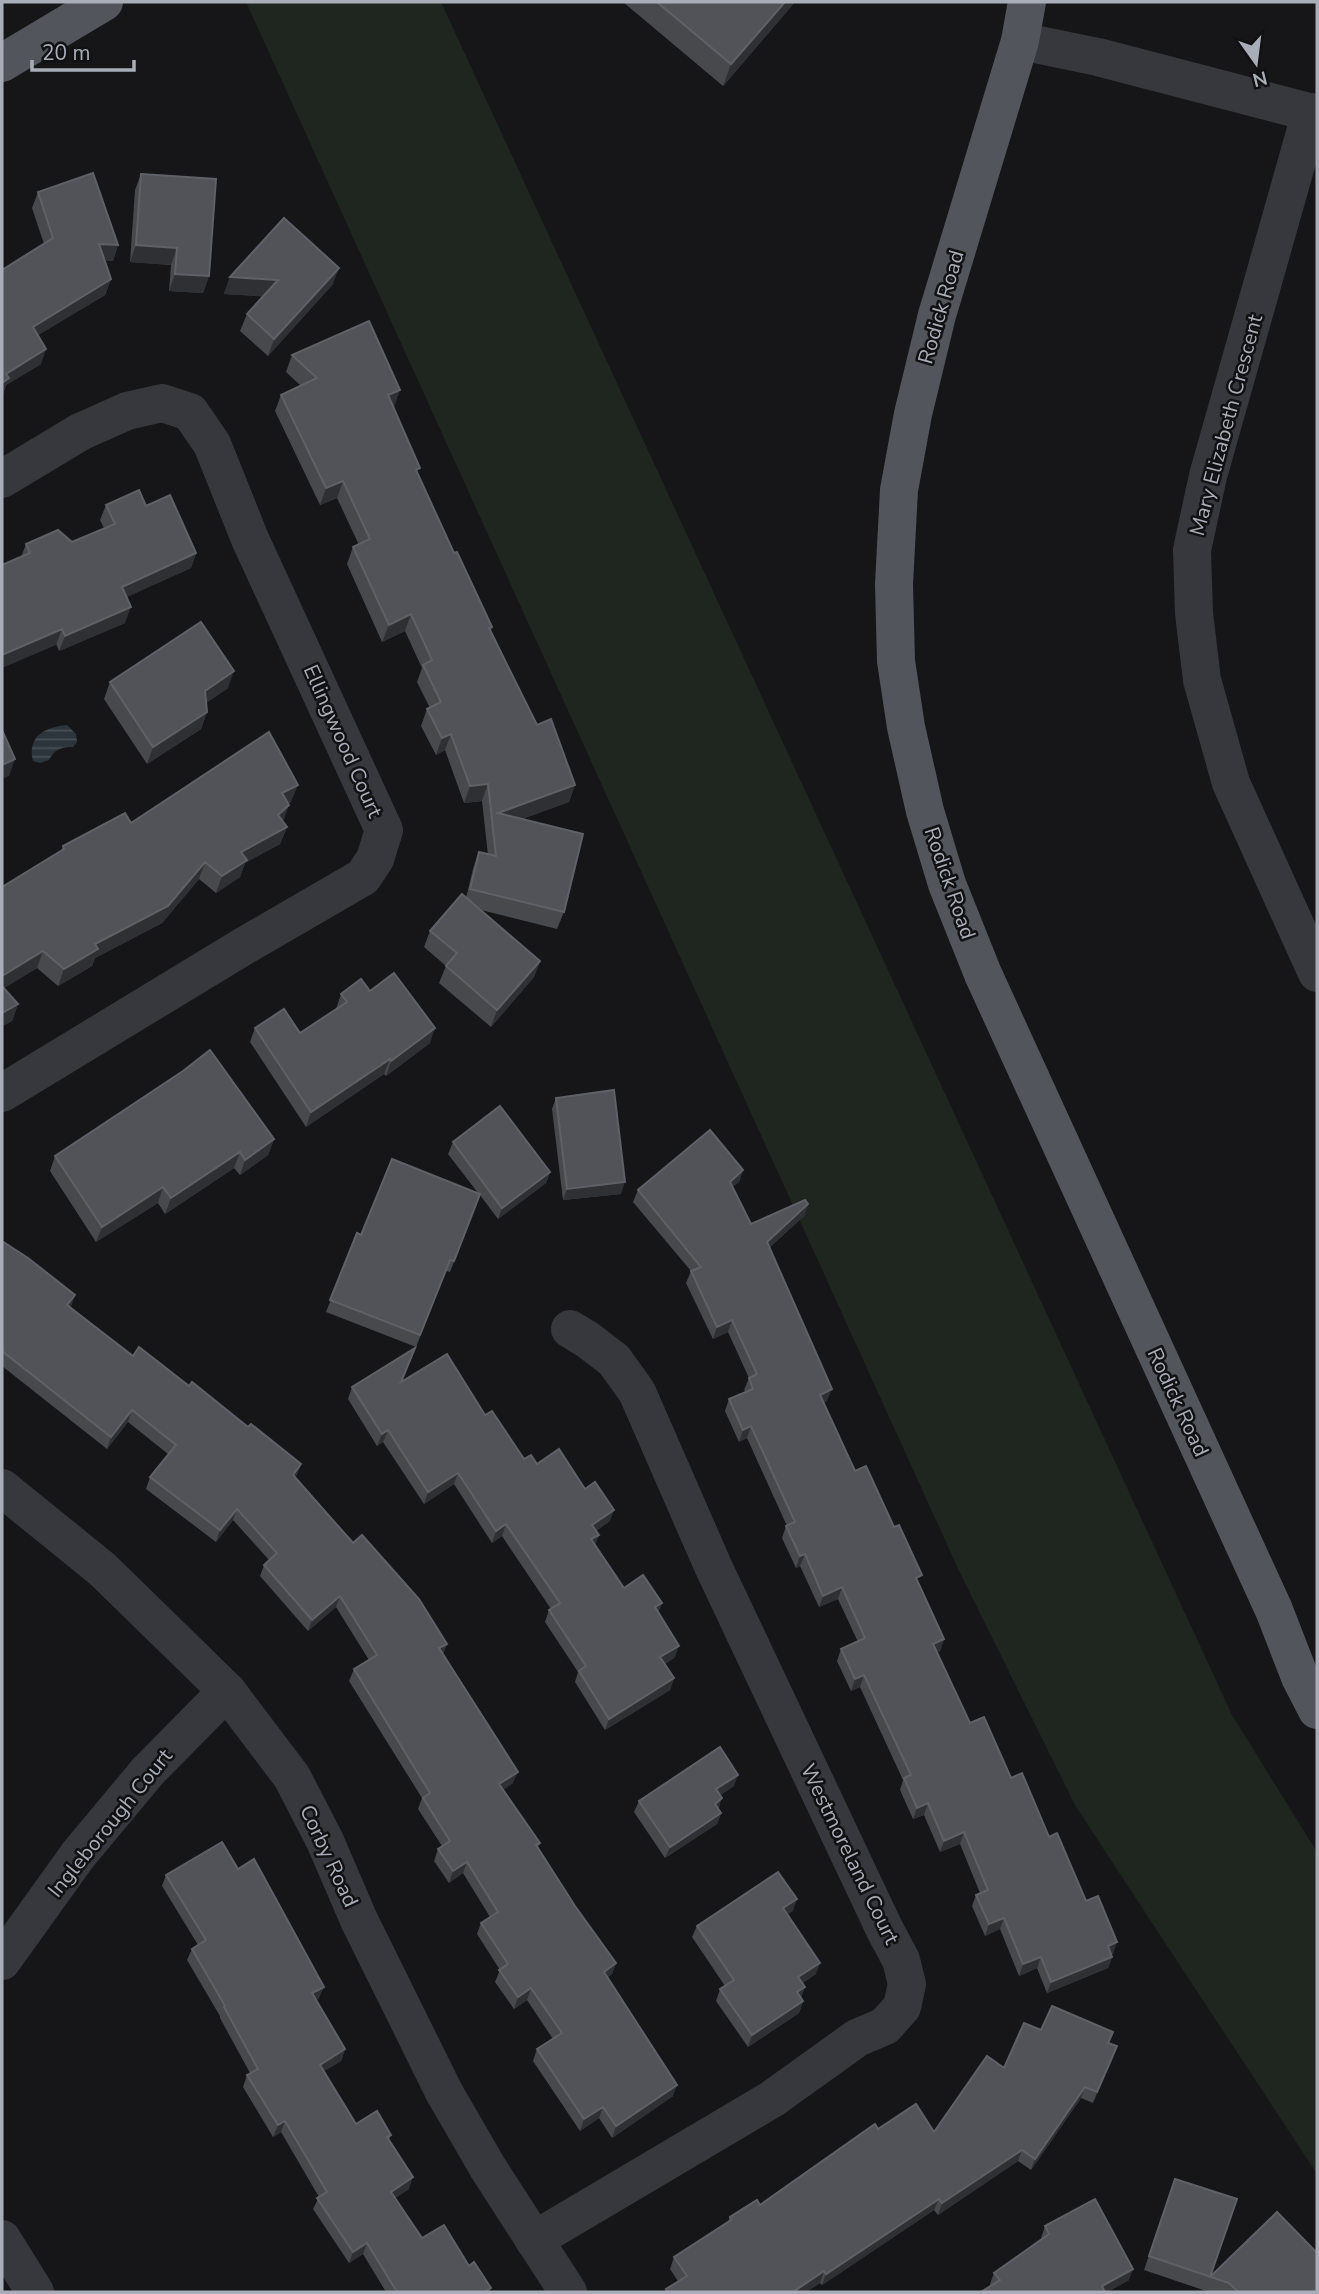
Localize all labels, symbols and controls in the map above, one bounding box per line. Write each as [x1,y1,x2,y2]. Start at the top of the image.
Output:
scale bar [32,28,133,72]
north arrow [1221,28,1291,98]
text: 20 m [42,39,91,67]
text: N [1250,64,1270,93]
street label: Rodick Road [911,247,971,367]
street label: Mary Elizabeth Crescent [1183,310,1269,539]
street label: Ellingwood Court [297,660,390,822]
street label: Rodick Road [918,823,982,943]
street label: Rodick Road [1141,1343,1215,1461]
street label: Ingleborough Court [41,1742,179,1903]
street label: Westmoreland Court [794,1759,906,1950]
street label: Corby Road [293,1800,365,1912]

